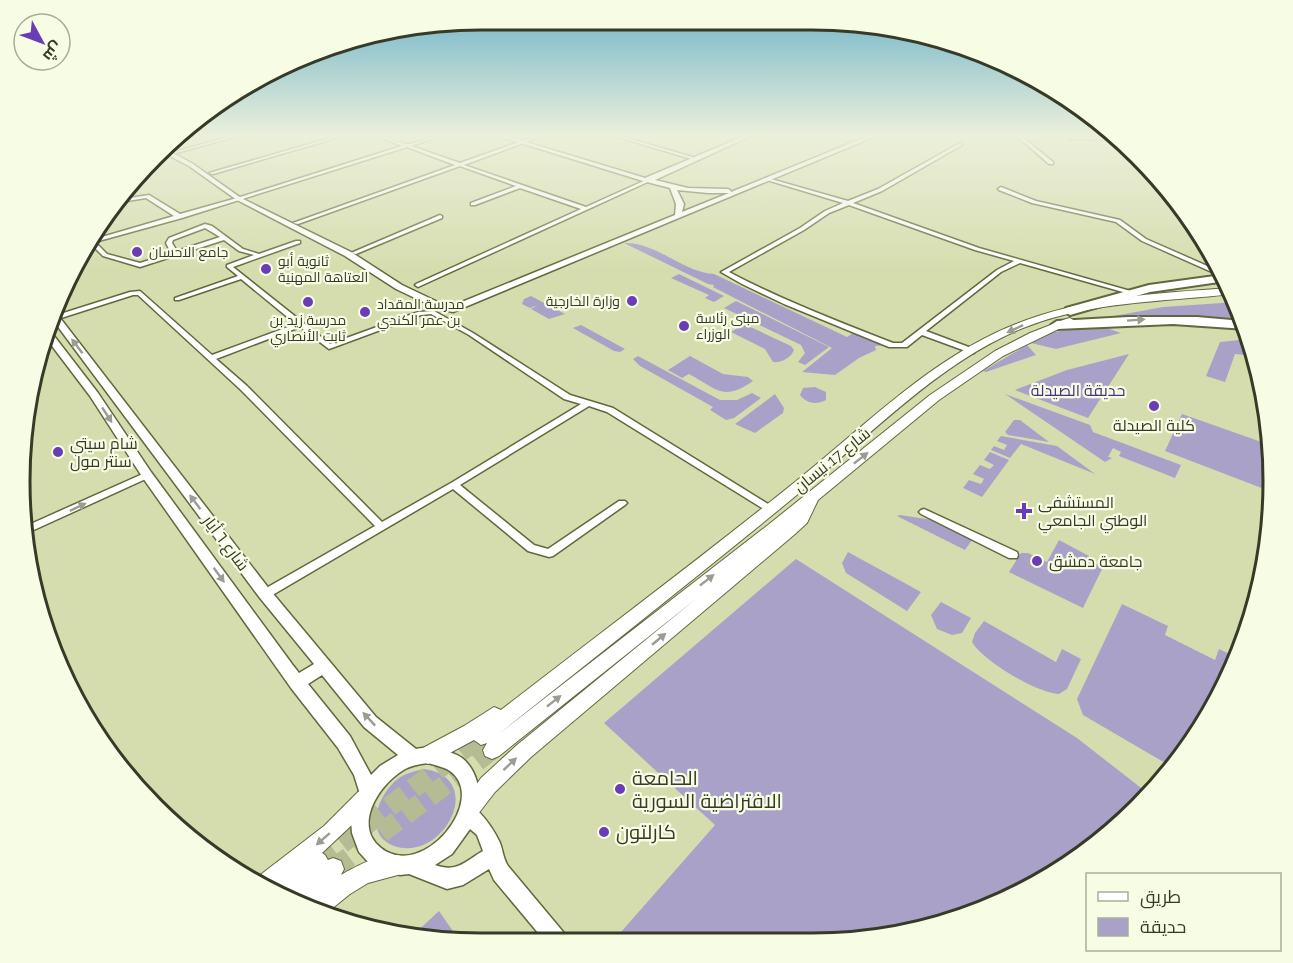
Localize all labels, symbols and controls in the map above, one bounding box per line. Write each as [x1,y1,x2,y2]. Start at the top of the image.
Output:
north arrow [12,12,72,72]
text: ش [39,38,67,65]
place label: جامع الاحسان [149,244,228,261]
marker: جامع الاحسان [130,245,144,259]
place label: ثانوية أبو العتاهة المهنية [278,252,368,285]
marker: ثانوية أبو العتاهة المهنية [259,262,273,276]
place label: وزارة الخارجية [546,293,620,309]
marker: وزارة الخارجية [625,294,639,308]
marker: مدرسة زيد بن ثابت الأنصاري [301,295,315,309]
place label: مدرسة المقداد بن عمر الكندي [377,296,464,332]
marker: مدرسة المقداد بن عمر الكندي [358,305,372,319]
place label: مبنى رئاسة الوزراء [696,310,759,342]
place label: مدرسة زيد بن ثابت الأنصاري [270,312,346,348]
one-way arrow [1127,316,1146,325]
marker: مبنى رئاسة الوزراء [677,319,691,333]
one-way arrow [1006,325,1023,334]
one-way arrow [71,338,83,354]
park label: حديقة الصيدلة [1031,381,1125,400]
marker: كلية الصيدلة [1147,399,1161,413]
one-way arrow [101,407,112,423]
place label: كلية الصيدلة [1113,416,1195,435]
street label: شارع 17 نيسان [790,423,875,498]
place label: شام سيتي سنتر مول [70,434,138,472]
marker: شام سيتي سنتر مول [51,445,65,459]
one-way arrow [853,452,868,464]
place label: المستشفى الوطني الجامعي [1038,493,1147,534]
one-way arrow [189,494,201,509]
one-way arrow [69,502,87,512]
marker: المستشفى الوطني الجامعي [1015,502,1033,520]
street label: شارع ٦ أيار [197,511,253,576]
place label: جامعة دمشق [1049,552,1142,572]
marker: جامعة دمشق [1030,554,1044,568]
one-way arrow [213,566,225,582]
one-way arrow [700,575,715,587]
one-way arrow [651,632,667,645]
one-way arrow [546,695,562,708]
one-way arrow [362,712,376,727]
one-way arrow [502,758,517,771]
place label: الحامعة الافتراضية السورية [632,766,782,813]
marker: الحامعة الافتراضية السورية [613,782,627,796]
place label: كارلتون [616,820,676,845]
marker: كارلتون [597,825,611,839]
one-way arrow [315,833,331,846]
legend [1086,873,1281,951]
text: طريق [1140,886,1181,909]
text: حديقة [1140,916,1186,937]

